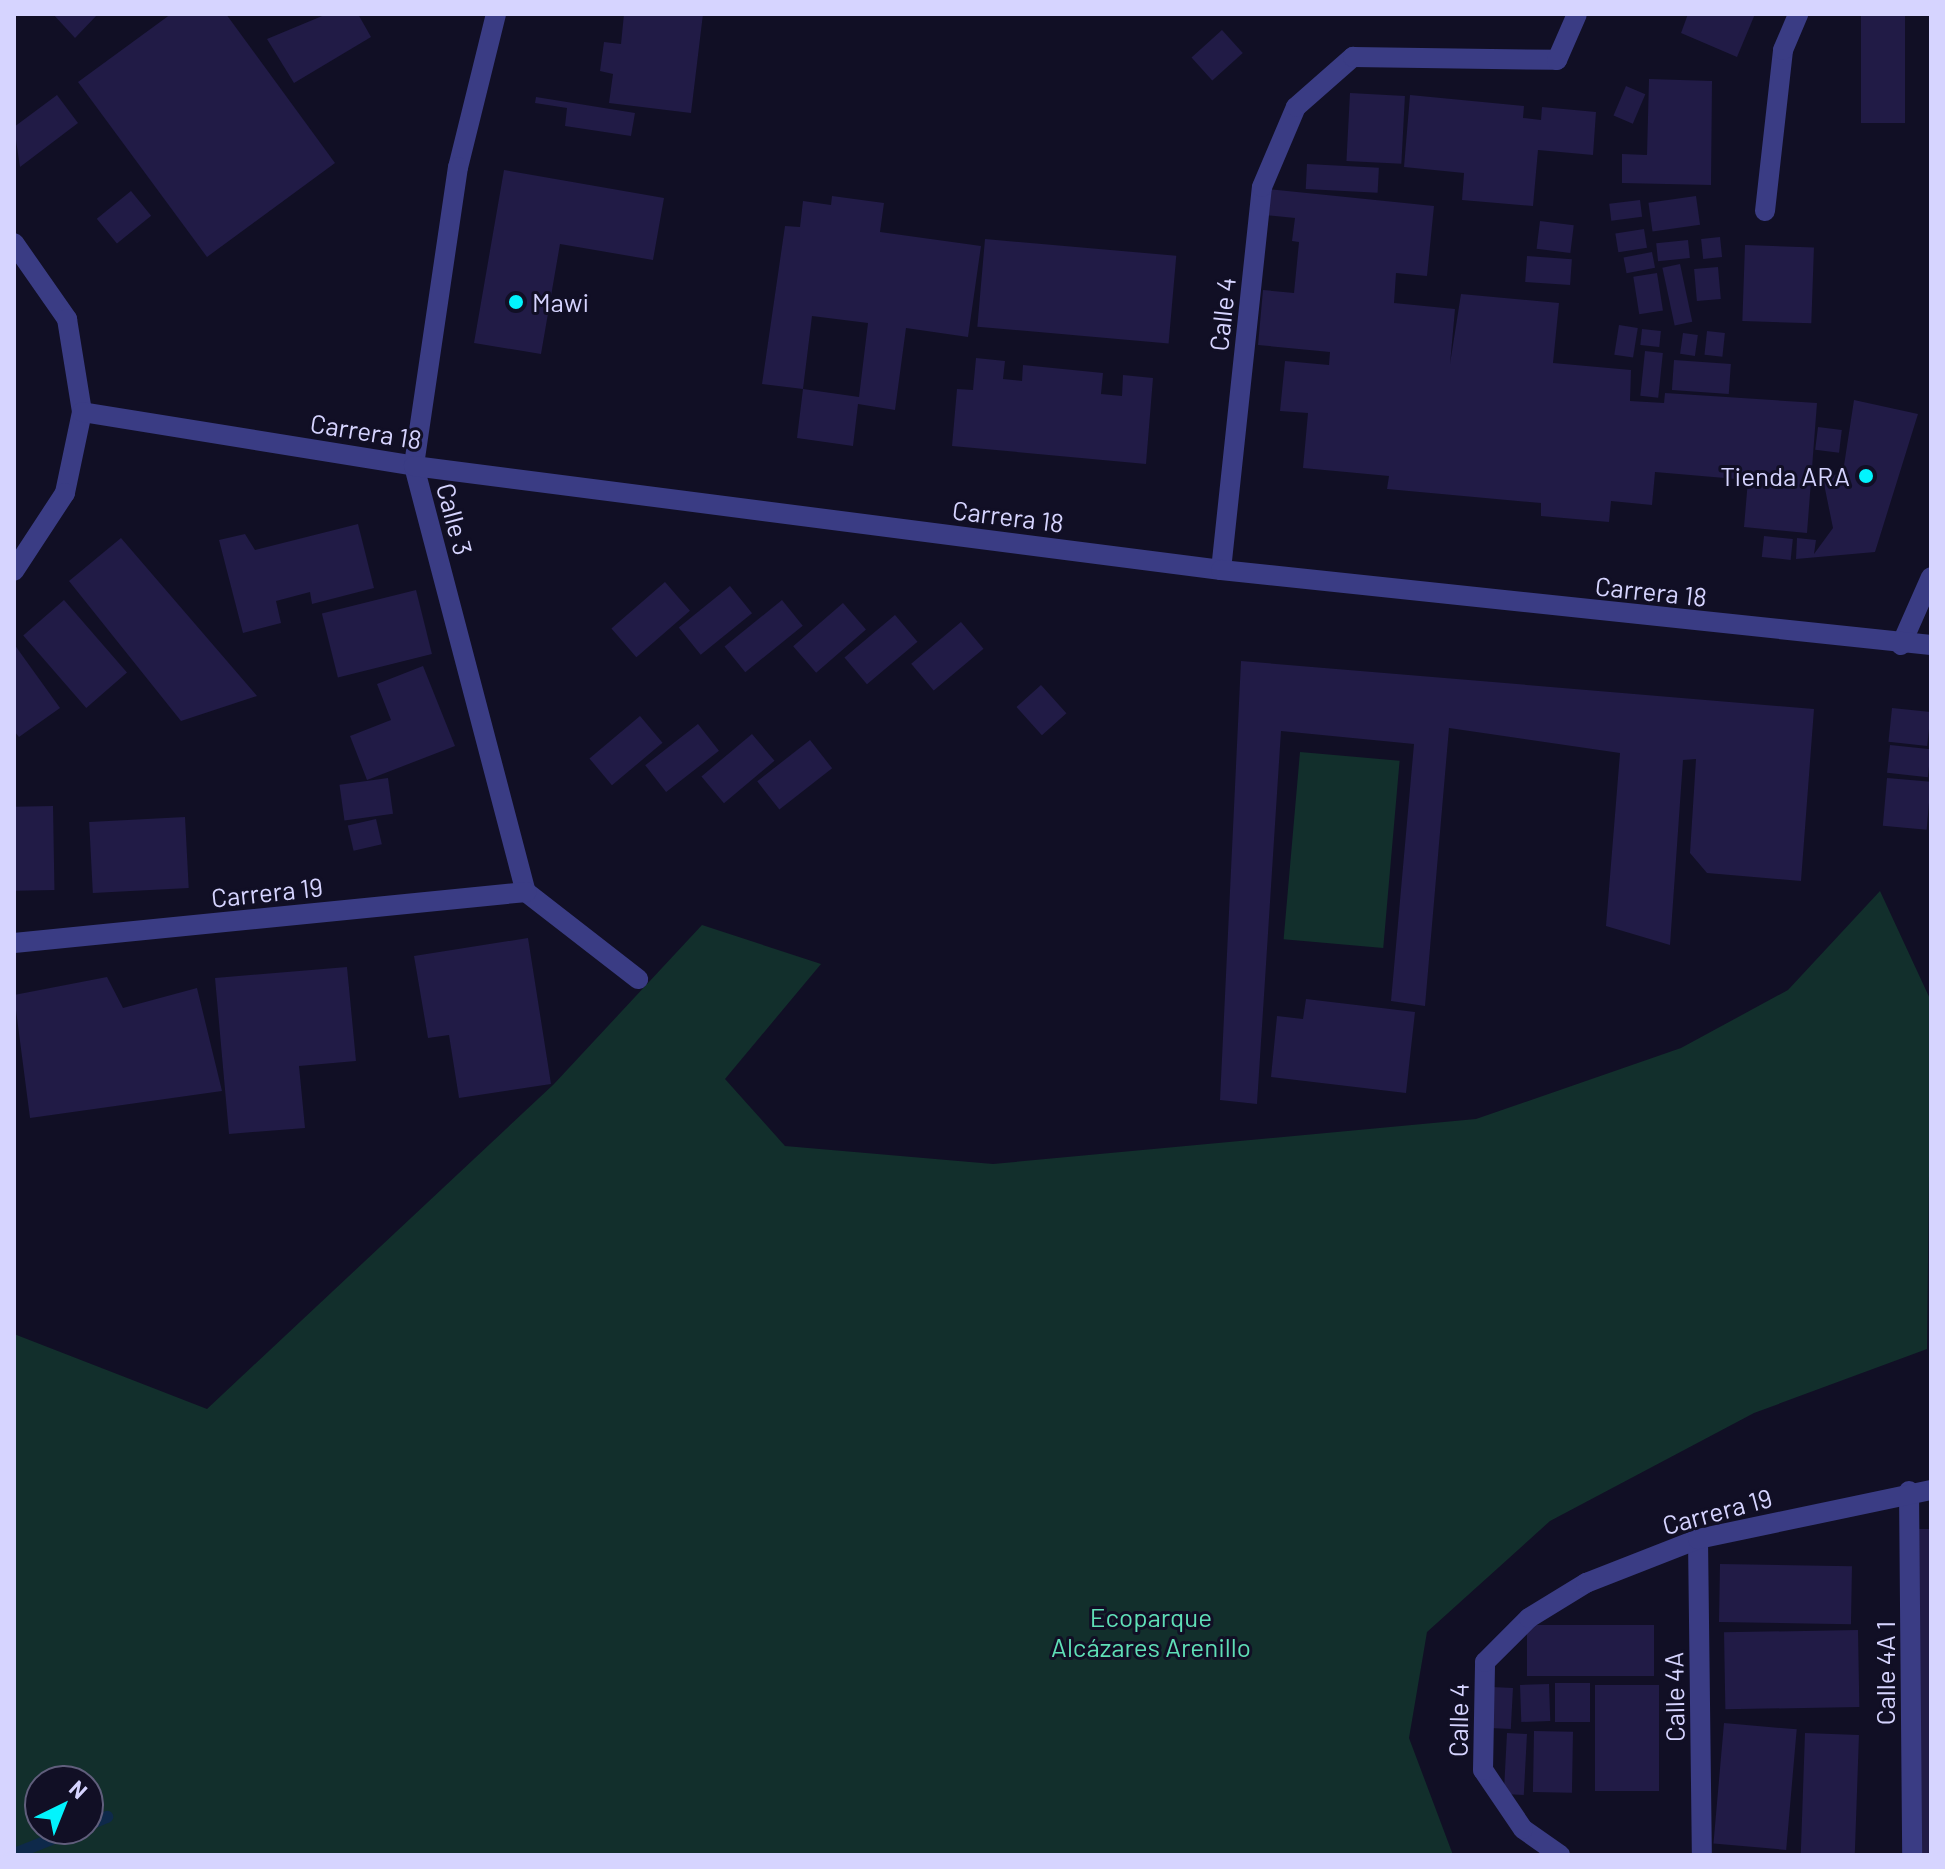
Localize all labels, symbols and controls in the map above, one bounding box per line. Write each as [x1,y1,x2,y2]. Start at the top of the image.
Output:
street label: Calle 4 [1203,275,1241,353]
place label: Mawi [532,286,589,318]
marker: Mawi [507,293,525,311]
street label: Carrera 18 [308,407,424,455]
place label: Tienda ARA [1720,460,1850,492]
marker: Tienda ARA [1857,467,1875,485]
street label: Calle 3 [430,480,480,558]
street label: Carrera 18 [950,494,1066,538]
street label: Carrera 18 [1594,570,1708,612]
street label: Carrera 19 [210,871,324,913]
street label: Carrera 19 [1659,1481,1775,1541]
park label: Ecoparque Alcázares Arenillo [1051,1601,1251,1662]
street label: Calle 4A 1 [1869,1621,1901,1725]
street label: Calle 4A [1658,1652,1690,1742]
street label: Calle 4 [1442,1683,1474,1757]
north arrow [24,1765,104,1845]
text: N [65,1774,93,1803]

